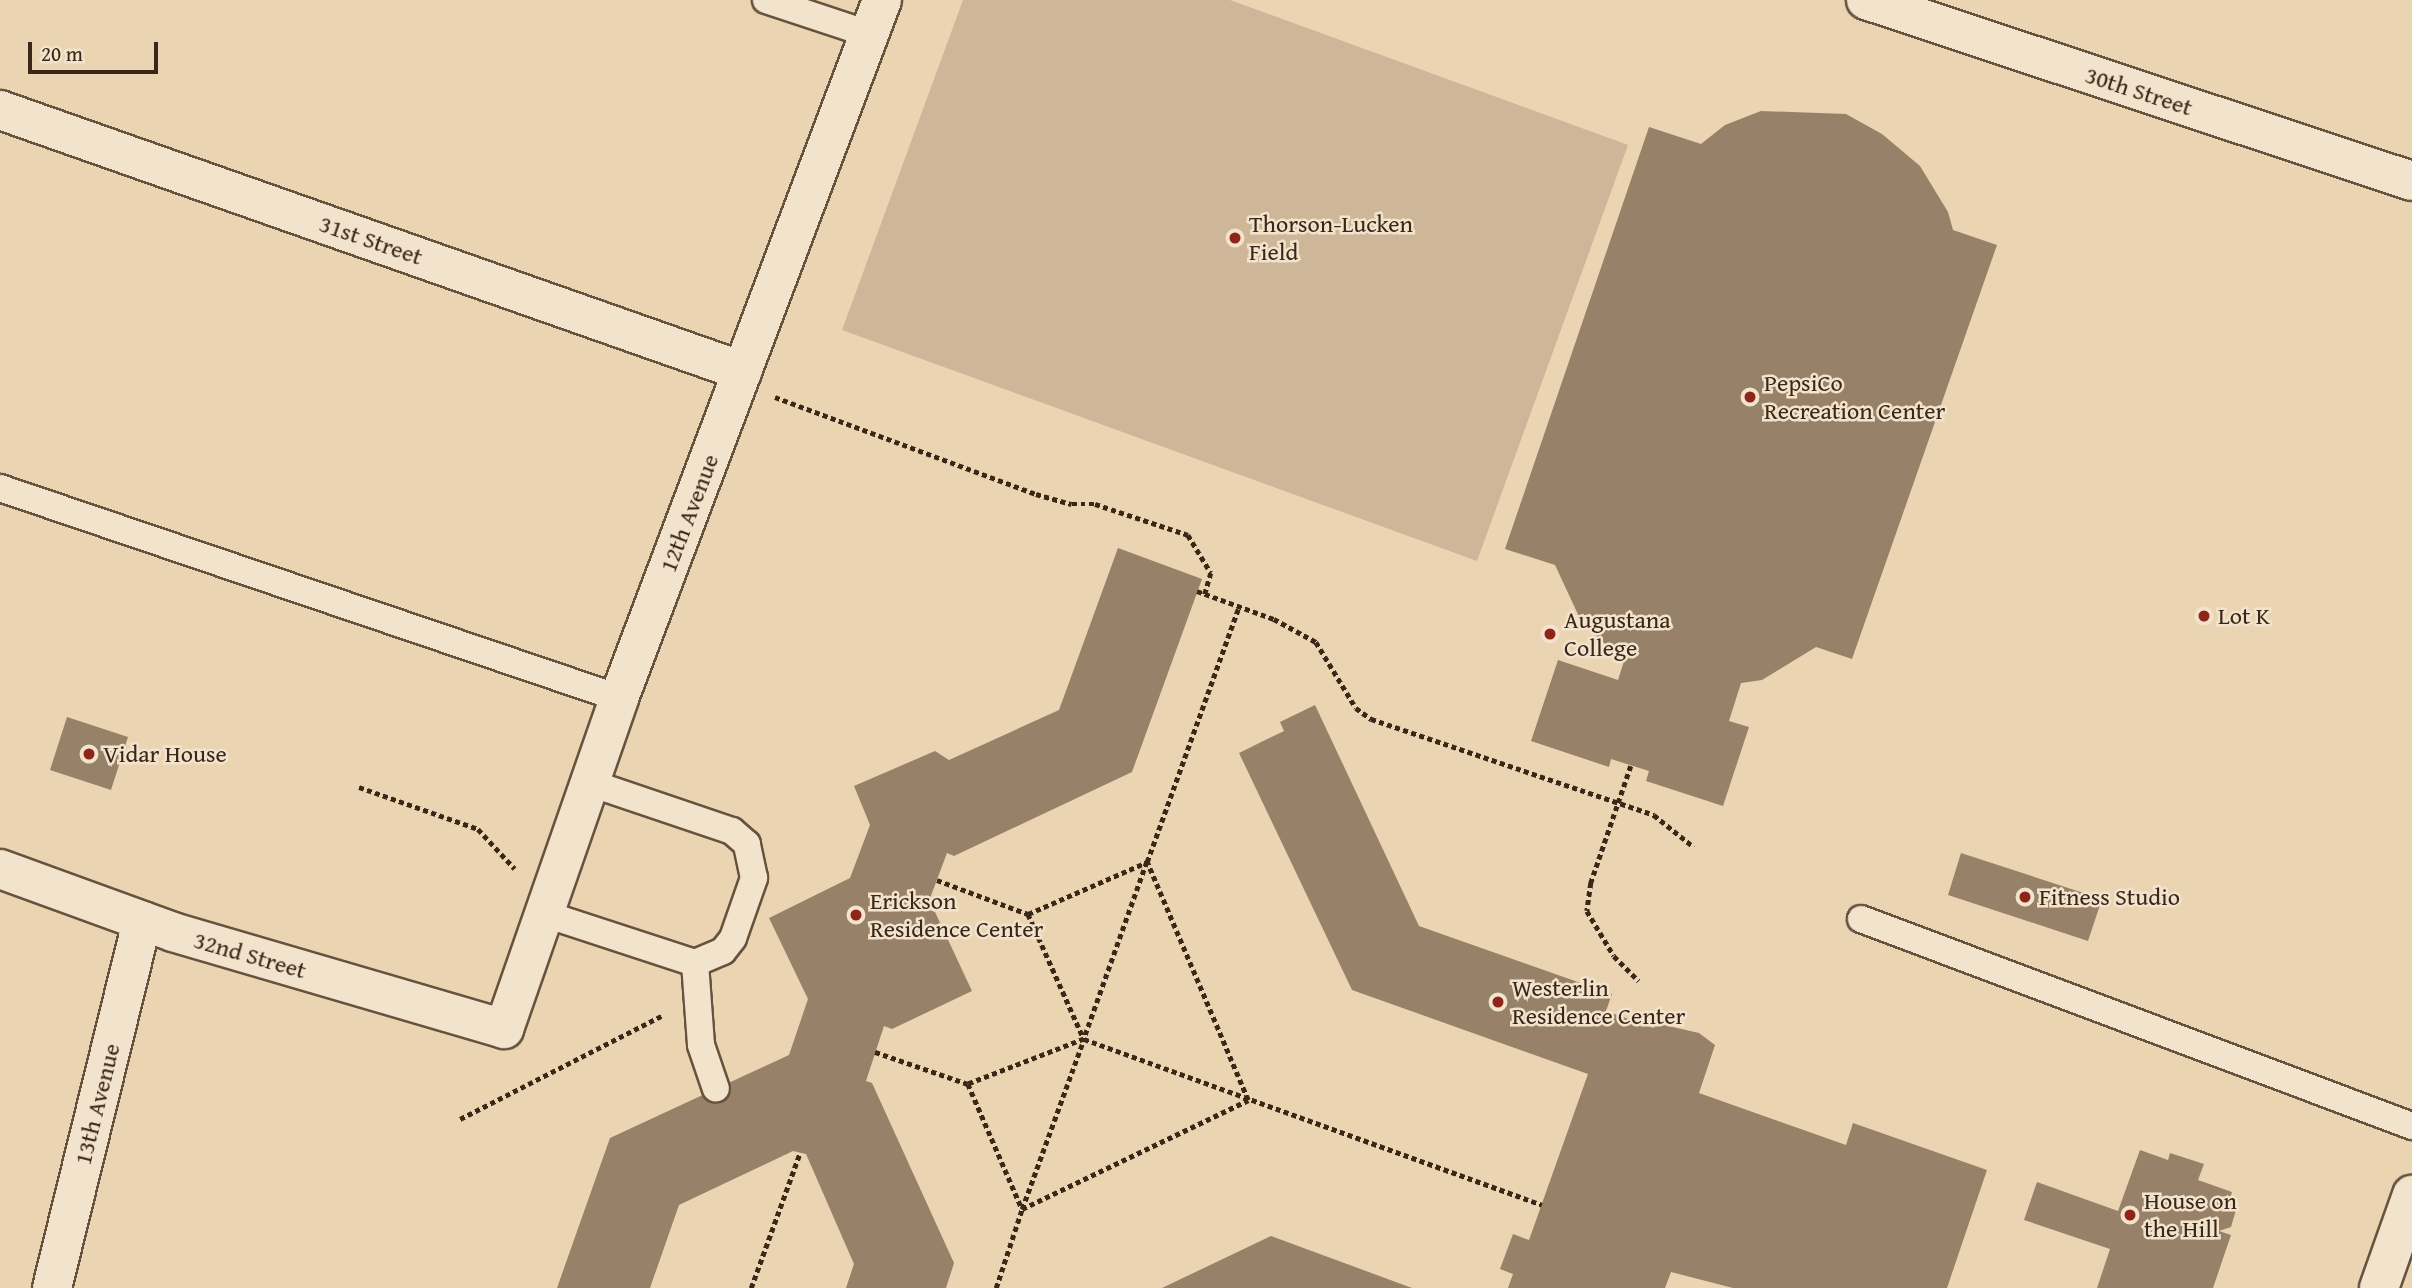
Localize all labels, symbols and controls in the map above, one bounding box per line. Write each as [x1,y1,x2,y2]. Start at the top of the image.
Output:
scale bar [32,28,161,72]
text: 20 m [41,38,83,69]
street label: 30th Street [2082,60,2196,122]
street label: 31st Street [316,209,426,271]
place label: Thorson-Lucken Field [1249,210,1413,266]
marker: Thorson-Lucken Field [1227,230,1243,246]
place label: PepsiCo Recreation Center [1764,369,1945,425]
marker: PepsiCo Recreation Center [1742,389,1758,405]
street label: 12th Avenue [653,450,725,576]
place label: Lot K [2218,602,2270,630]
place label: Augustana College [1564,606,1671,662]
marker: Lot K [2196,608,2212,624]
marker: Augustana College [1542,626,1558,642]
place label: Vidar House [103,740,227,768]
marker: Vidar House [81,746,97,762]
place label: Fitness Studio [2039,883,2180,911]
place label: Erickson Residence Center [870,887,1043,943]
marker: Fitness Studio [2017,889,2033,905]
marker: Erickson Residence Center [848,907,864,923]
street label: 32nd Street [191,925,309,985]
place label: Westerlin Residence Center [1512,974,1685,1030]
marker: Westerlin Residence Center [1490,994,1506,1010]
street label: 13th Avenue [68,1040,126,1168]
place label: House on the Hill [2144,1187,2237,1243]
marker: House on the Hill [2122,1207,2138,1223]

